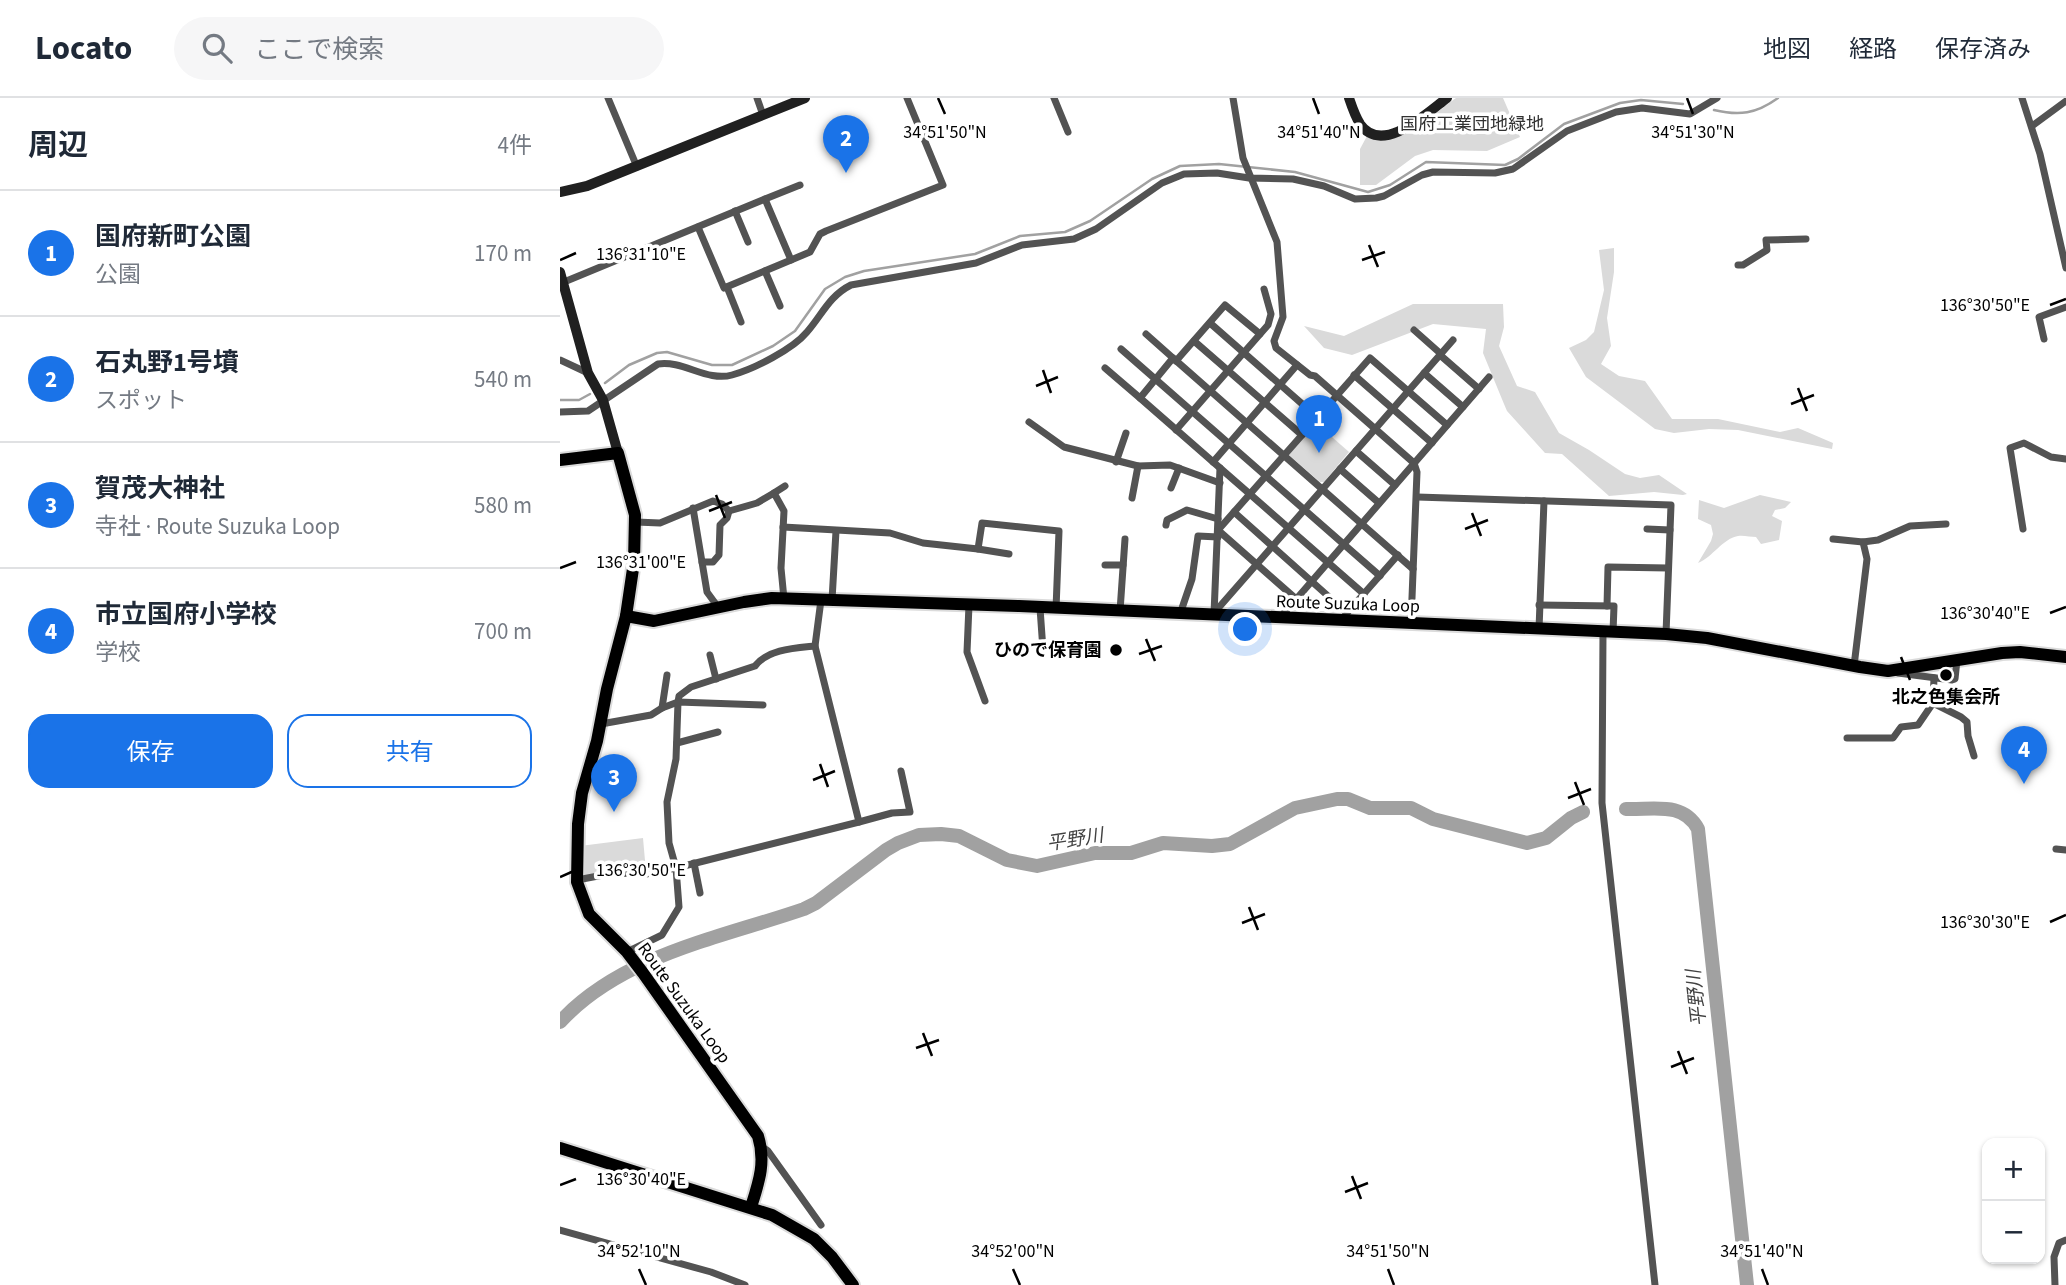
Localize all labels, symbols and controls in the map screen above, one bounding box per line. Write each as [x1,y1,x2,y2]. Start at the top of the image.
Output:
search box [174,17,664,80]
text: Locato [35,25,132,72]
icon: search [198,29,236,67]
text: ここで検索 [254,31,384,68]
text: 地図 [1763,32,1811,67]
text: 経路 [1849,32,1897,67]
text: 保存済み [1935,32,2031,67]
park label: 国府工業団地緑地 [1400,112,1544,137]
pin: 2 [823,115,869,173]
text: 34°51'50"N [903,120,987,145]
text: 34°51'40"N [1277,120,1361,145]
text: 34°51'30"N [1651,120,1735,145]
text: 周辺 [28,124,88,167]
text: 4件 [498,129,532,162]
text: 国府新町公園 [95,218,251,255]
text: 1 [45,237,57,270]
text: 170 m [474,237,532,270]
text: 136°31'10"E [596,242,686,267]
text: 公園 [95,258,141,291]
text: 136°30'50"E [1940,293,2030,318]
text: 石丸野1号墳 [95,344,239,381]
text: 2 [45,363,57,396]
text: 540 m [474,363,532,396]
text: スポット [95,384,187,417]
pin: 1 [1296,395,1342,453]
text: 賀茂大神社 [95,470,225,507]
text: 3 [45,489,57,522]
text: 580 m [474,489,532,522]
text: 寺社 · Route Suzuka Loop [95,510,340,543]
text: 136°31'00"E [596,550,686,575]
street label: Route Suzuka Loop [1276,589,1420,619]
text: 市立国府小学校 [95,596,277,633]
text: 136°30'40"E [1940,601,2030,626]
your location [1228,612,1262,646]
text: 4 [45,615,57,648]
text: 700 m [474,615,532,648]
text: 学校 [95,636,141,669]
place label: ひので保育園 [994,638,1102,663]
marker: ひので保育園 [1108,642,1124,658]
marker: 北之色集会所 [1938,667,1954,683]
place label: 北之色集会所 [1892,685,2000,710]
button: 保存 [28,714,273,788]
button: 共有 [287,714,532,788]
pin: 4 [2001,726,2047,784]
pin: 3 [591,754,637,812]
water label: 平野川 [1045,822,1107,858]
text: 136°30'50"E [596,858,686,883]
text: 136°30'30"E [1940,910,2030,935]
street label: Route Suzuka Loop [632,937,736,1069]
water label: 平野川 [1680,966,1713,1028]
map controls [1982,1138,2045,1264]
button: + [1982,1138,2045,1201]
text: 136°30'40"E [596,1167,686,1192]
button: − [1982,1201,2045,1264]
text: 34°52'10"N [597,1239,681,1264]
text: 34°52'00"N [971,1239,1055,1264]
text: 34°51'50"N [1346,1239,1430,1264]
text: 34°51'40"N [1720,1239,1804,1264]

